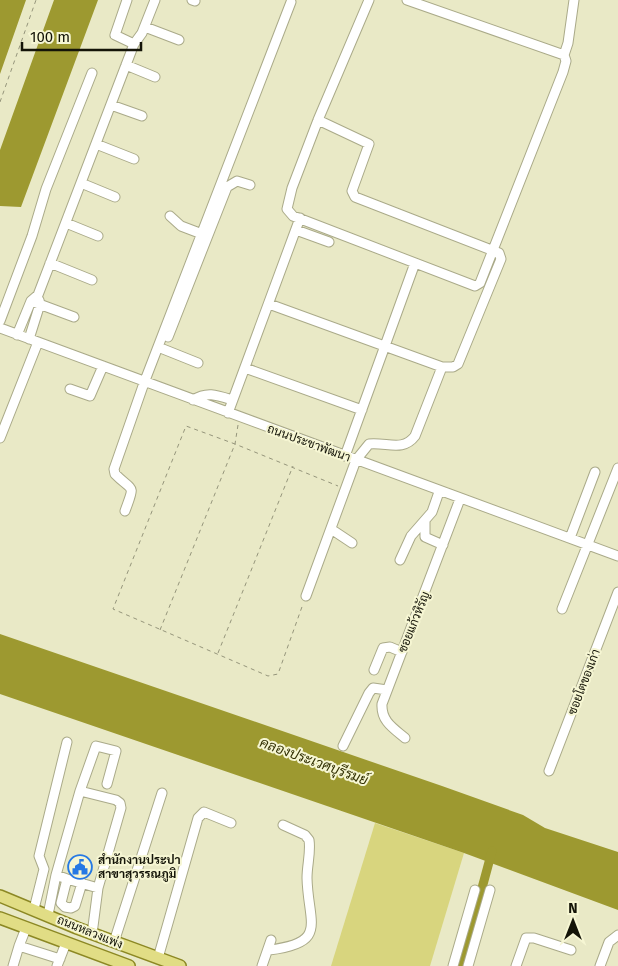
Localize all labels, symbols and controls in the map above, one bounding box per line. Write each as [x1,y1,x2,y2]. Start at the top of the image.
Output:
scale bar [22,20,141,52]
text: 100 m [30,28,70,46]
street label: ถนนประชาพัฒนา [265,421,353,465]
street label: ซอยแก้วหิรัญ [395,589,433,655]
street label: ซอยโตของเก่า [564,647,603,717]
water label: คลองประเวศบุรีรมย์ [257,733,372,791]
place label: สำนักงานประปา สาขาสุวรรณภูมิ [98,853,181,882]
public building icon: สำนักงานประปา สาขาสุวรรณภูมิ [67,854,93,880]
north arrow [548,896,598,946]
text: N [568,900,578,917]
street label: ถนนหลวงแพ่ง [55,912,125,952]

